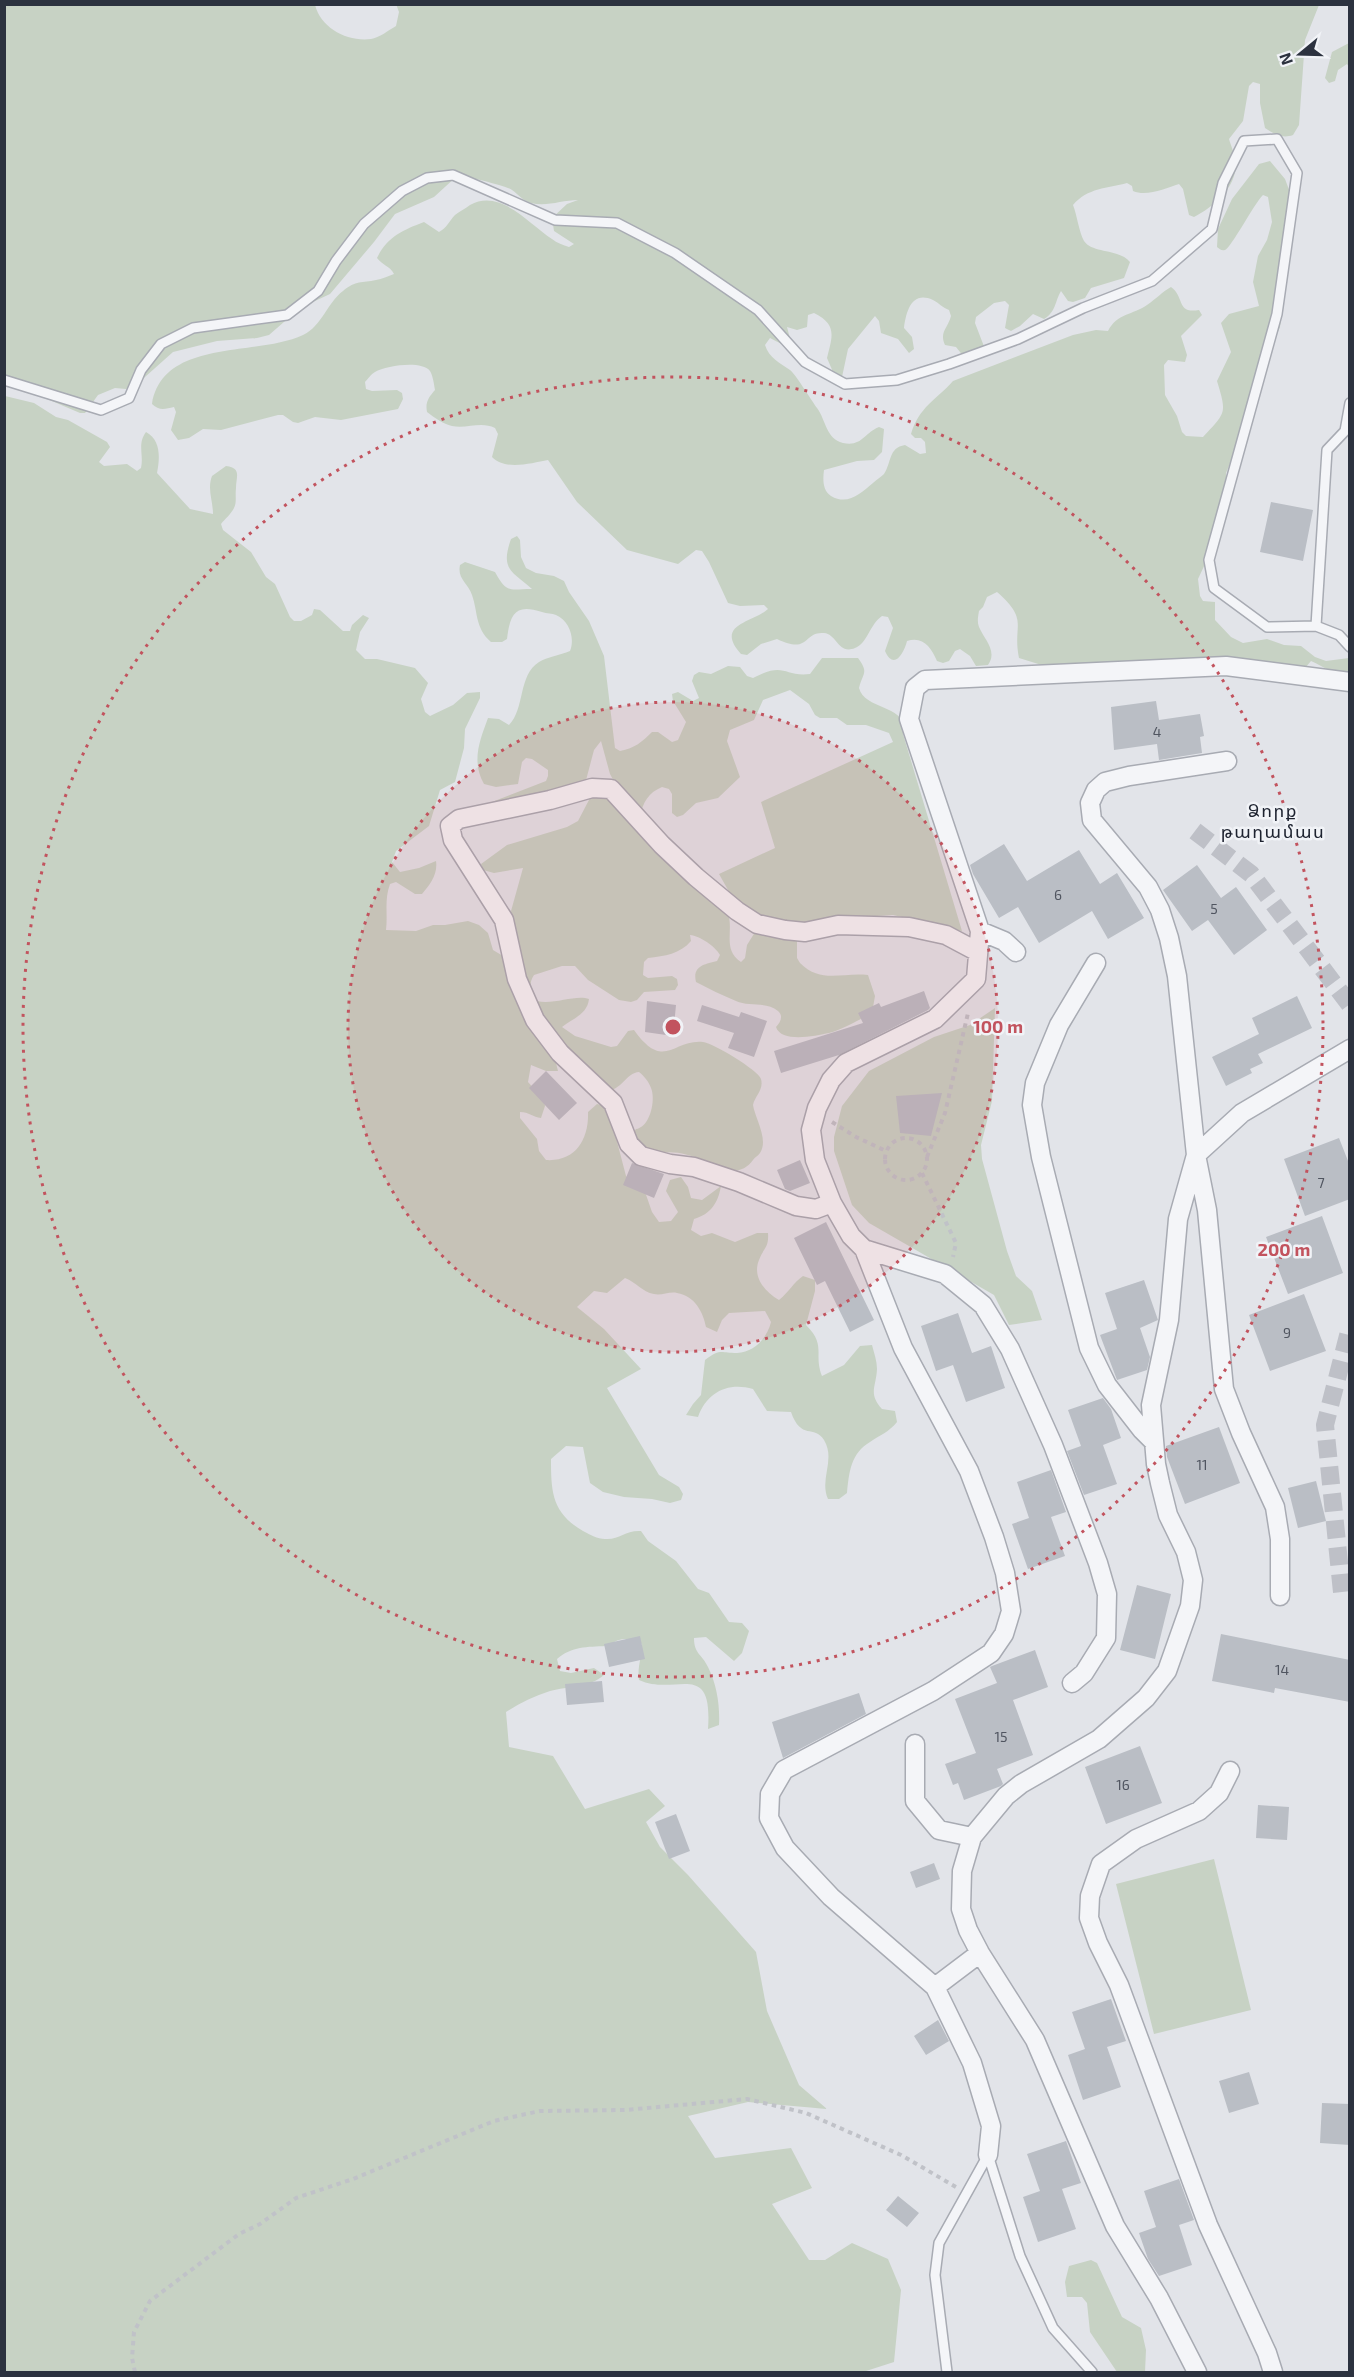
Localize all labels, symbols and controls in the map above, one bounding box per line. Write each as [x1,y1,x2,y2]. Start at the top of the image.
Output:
north arrow [1270,24,1330,84]
text: N [1274,50,1296,68]
house number: 4 [1153,723,1161,740]
district label: Ձորք թաղամաս [1221,799,1325,842]
house number: 6 [1054,886,1062,903]
house number: 5 [1210,900,1218,917]
text: 100 m [973,1015,1023,1037]
centre of rings [663,1017,683,1037]
house number: 7 [1317,1174,1325,1191]
text: 200 m [1258,1238,1310,1260]
house number: 9 [1283,1324,1291,1341]
house number: 11 [1196,1456,1208,1473]
house number: 14 [1275,1661,1289,1678]
house number: 15 [994,1728,1008,1745]
house number: 16 [1116,1776,1130,1793]

